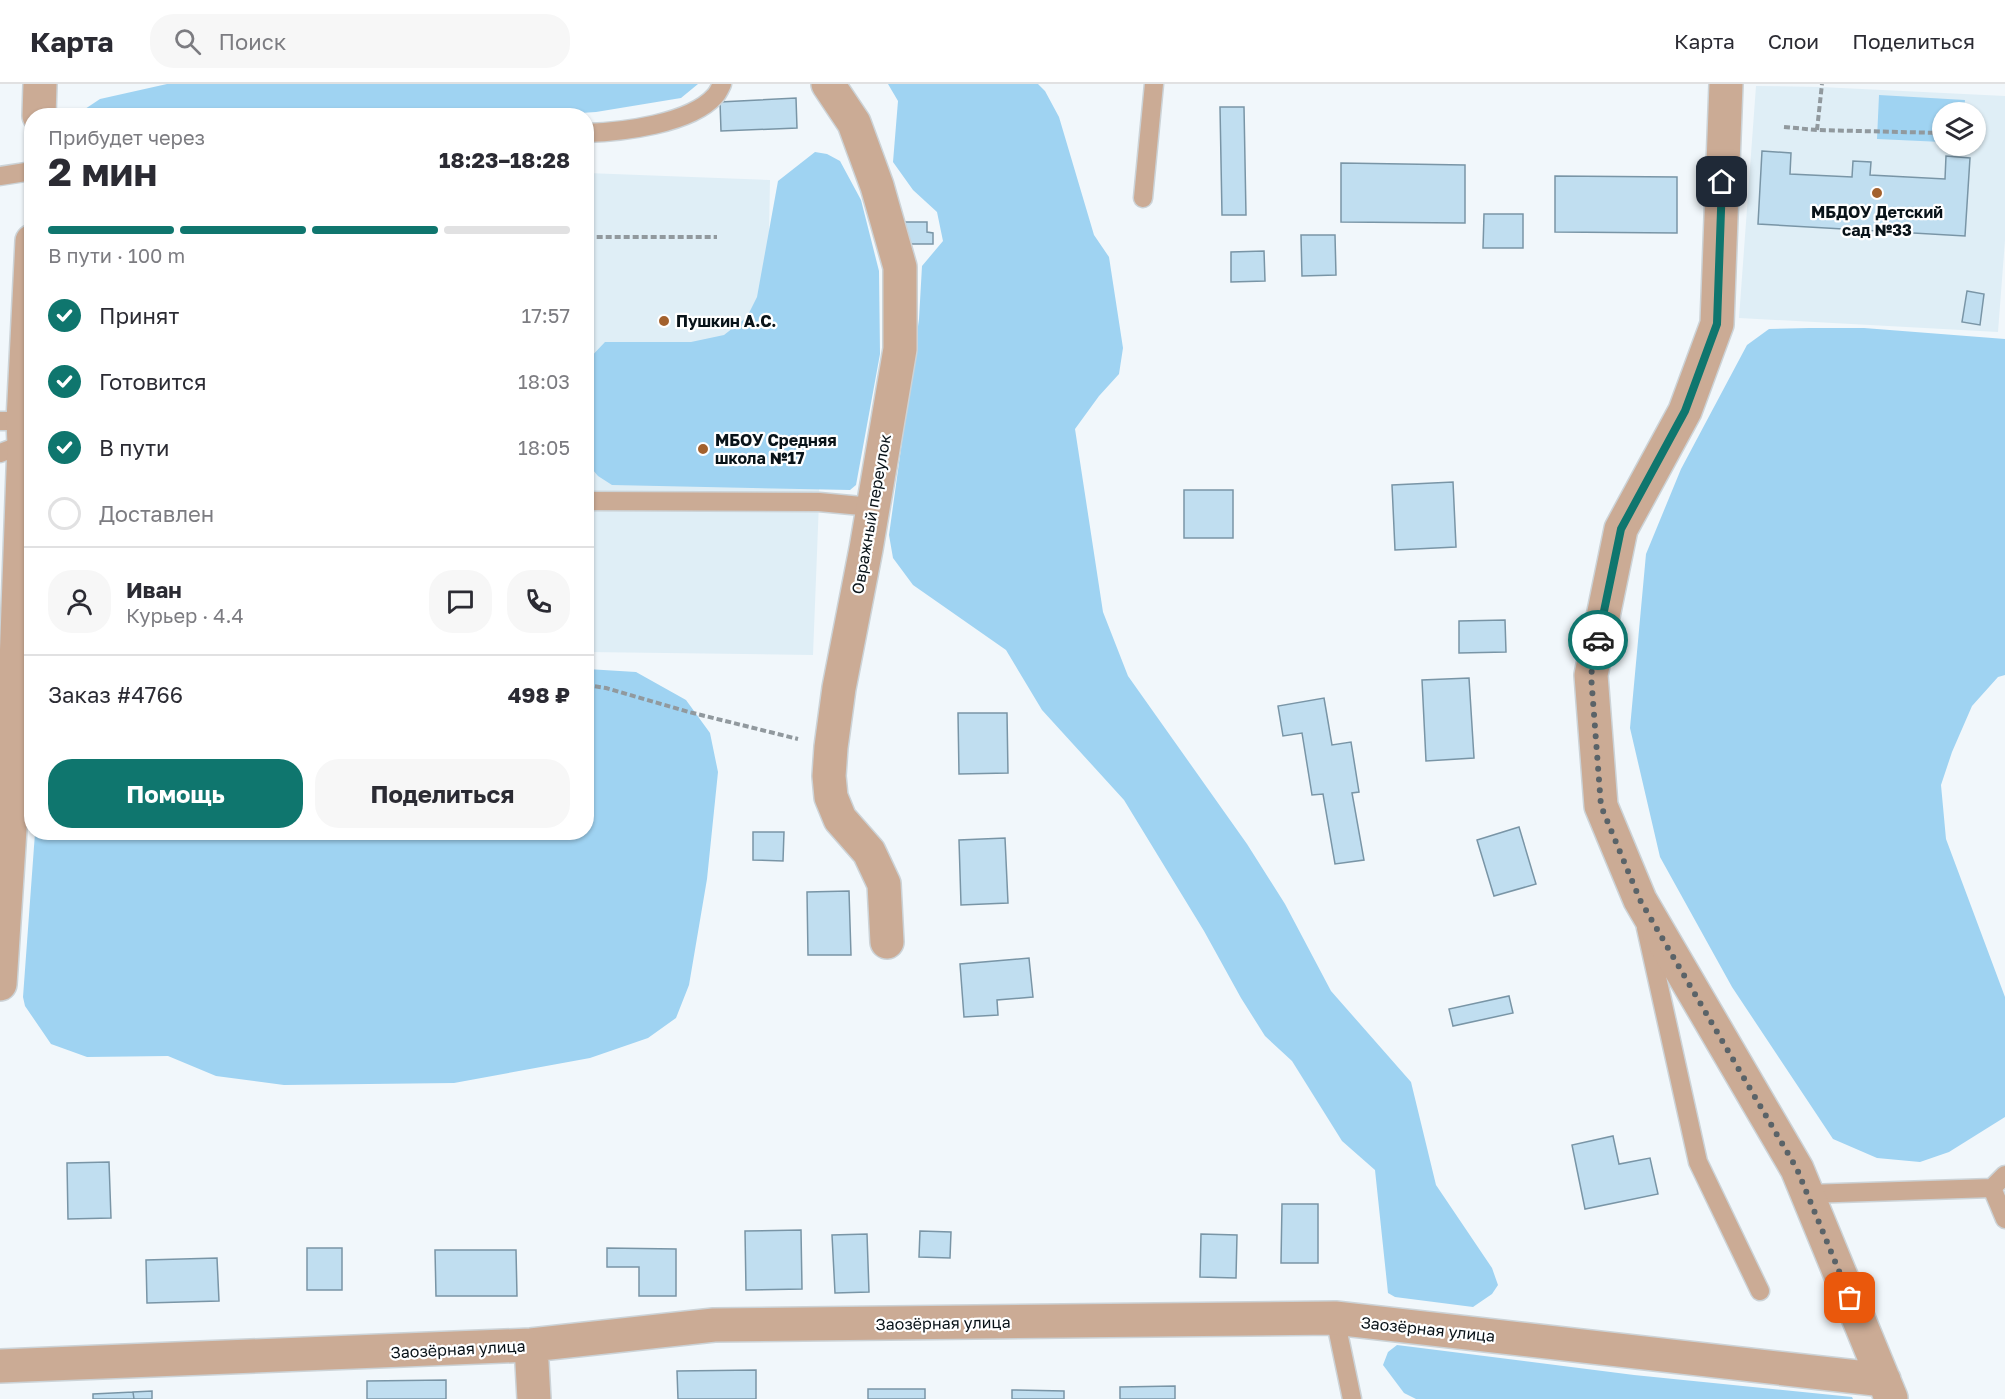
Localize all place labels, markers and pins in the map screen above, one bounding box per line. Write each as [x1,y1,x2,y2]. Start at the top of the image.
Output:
pin [1696,156,1747,207]
marker: МБДОУ Детский сад №33 [1870,186,1884,200]
place label: МБДОУ Детский сад №33 [1811,202,1943,240]
place label: Пушкин А.С. [676,311,776,331]
marker: Пушкин А.С. [657,314,671,328]
place label: МБОУ Средняя школа №17 [715,430,837,468]
marker: МБОУ Средняя школа №17 [696,442,710,456]
pin [1824,1272,1875,1323]

